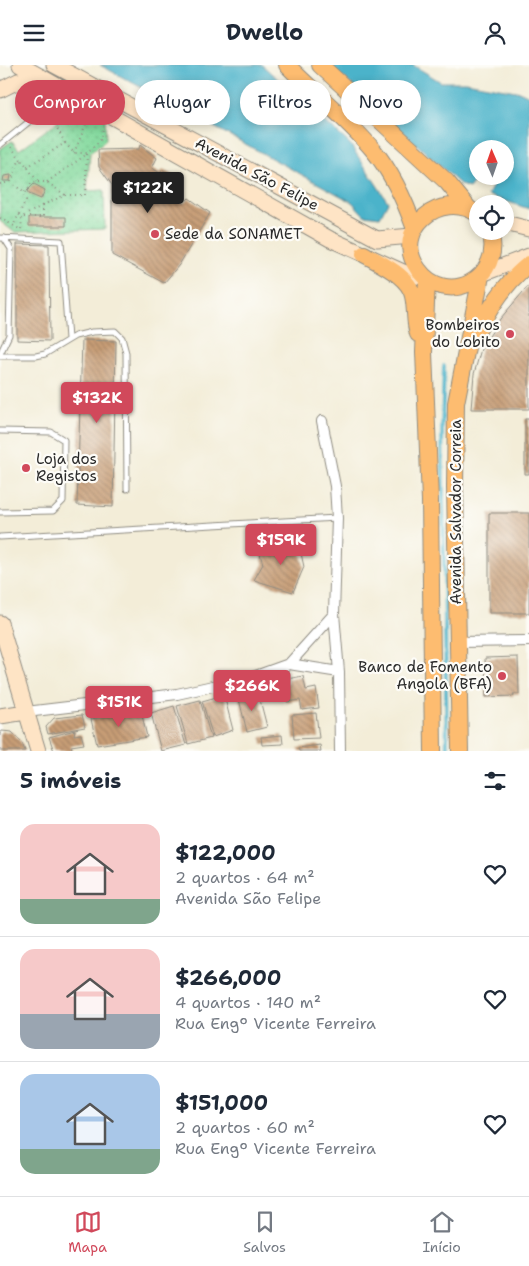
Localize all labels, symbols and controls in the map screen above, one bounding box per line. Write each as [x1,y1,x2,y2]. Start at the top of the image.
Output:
text: Dwello [226,18,303,47]
icon: menu [20,19,48,47]
icon: person [481,19,509,47]
chip: Comprar [15,80,125,125]
chip: Alugar [135,80,230,125]
chip: Filtros [240,80,331,125]
chip: Novo [341,80,421,125]
street label: Avenida São Felipe [192,133,322,215]
north arrow [469,140,514,185]
map controls [469,140,514,240]
pin: $122K [113,171,183,214]
text: $122K [123,177,173,198]
button: locate [469,195,514,240]
place label: Sede da SONAMET [165,224,302,244]
marker: Sede da SONAMET [149,228,161,240]
place label: Bombeiros do Lobito [426,315,500,352]
marker: Bombeiros do Lobito [504,328,516,340]
pin: $132K [62,381,132,424]
text: $132K [72,387,122,408]
street label: Avenida Salvador Correia [446,419,466,605]
place label: Loja dos Registos [36,449,97,486]
marker: Loja dos Registos [20,462,32,474]
pin: $159K [246,523,316,566]
text: $159K [256,529,306,550]
place label: Banco de Fomento Angola (BFA) [358,657,492,694]
pin: $266K [217,669,287,712]
marker: Banco de Fomento Angola (BFA) [496,670,508,682]
text: $266K [224,675,280,696]
pin: $151K [84,685,154,728]
text: $151K [96,691,142,712]
text: 5 imóveis [20,767,121,795]
icon: filters [481,767,509,795]
text: $122,000 [175,839,276,867]
icon: home [60,844,120,904]
icon: heart [481,860,509,888]
text: 2 quartos · 64 m² [175,867,315,888]
text: Avenida São Felipe [175,888,321,909]
text: $266,000 [175,964,282,992]
icon: home [60,969,120,1029]
icon: heart [481,985,509,1013]
text: 4 quartos · 140 m² [175,992,321,1013]
text: Rua Engº Vicente Ferreira [175,1013,376,1034]
text: $151,000 [175,1089,268,1117]
icon: home [60,1094,120,1154]
icon: heart [481,1110,509,1138]
text: 2 quartos · 60 m² [175,1117,315,1138]
text: Rua Engº Vicente Ferreira [175,1138,376,1159]
tab: Mapa [68,1208,107,1256]
tab: Salvos [243,1208,286,1256]
tab: Início [422,1208,461,1256]

